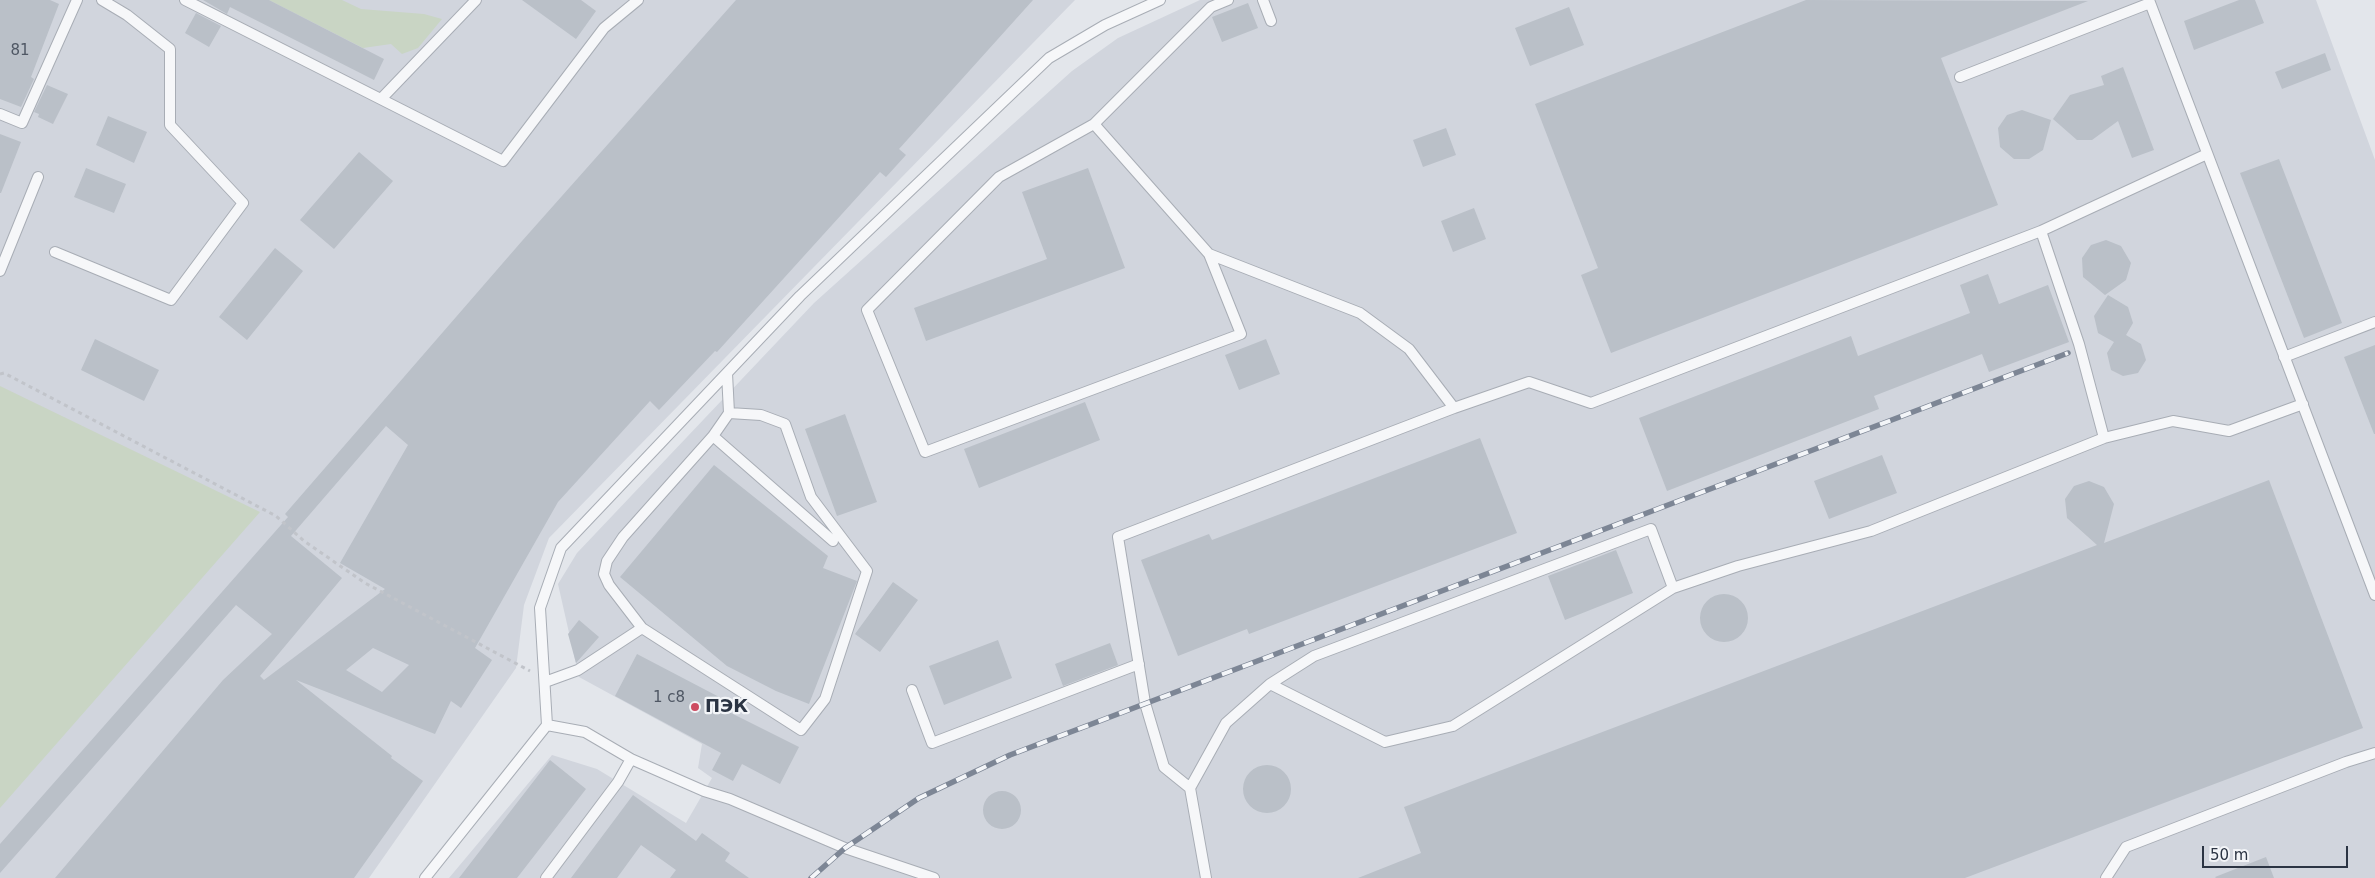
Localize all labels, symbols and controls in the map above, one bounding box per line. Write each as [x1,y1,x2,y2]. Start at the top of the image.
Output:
house number: 81 [10,42,30,60]
house number: 1 с8 [653,689,685,707]
place label: ПЭК [705,696,748,718]
marker: ПЭК [689,701,701,713]
scale bar [2205,836,2351,868]
text: 50 m [2210,846,2248,864]

